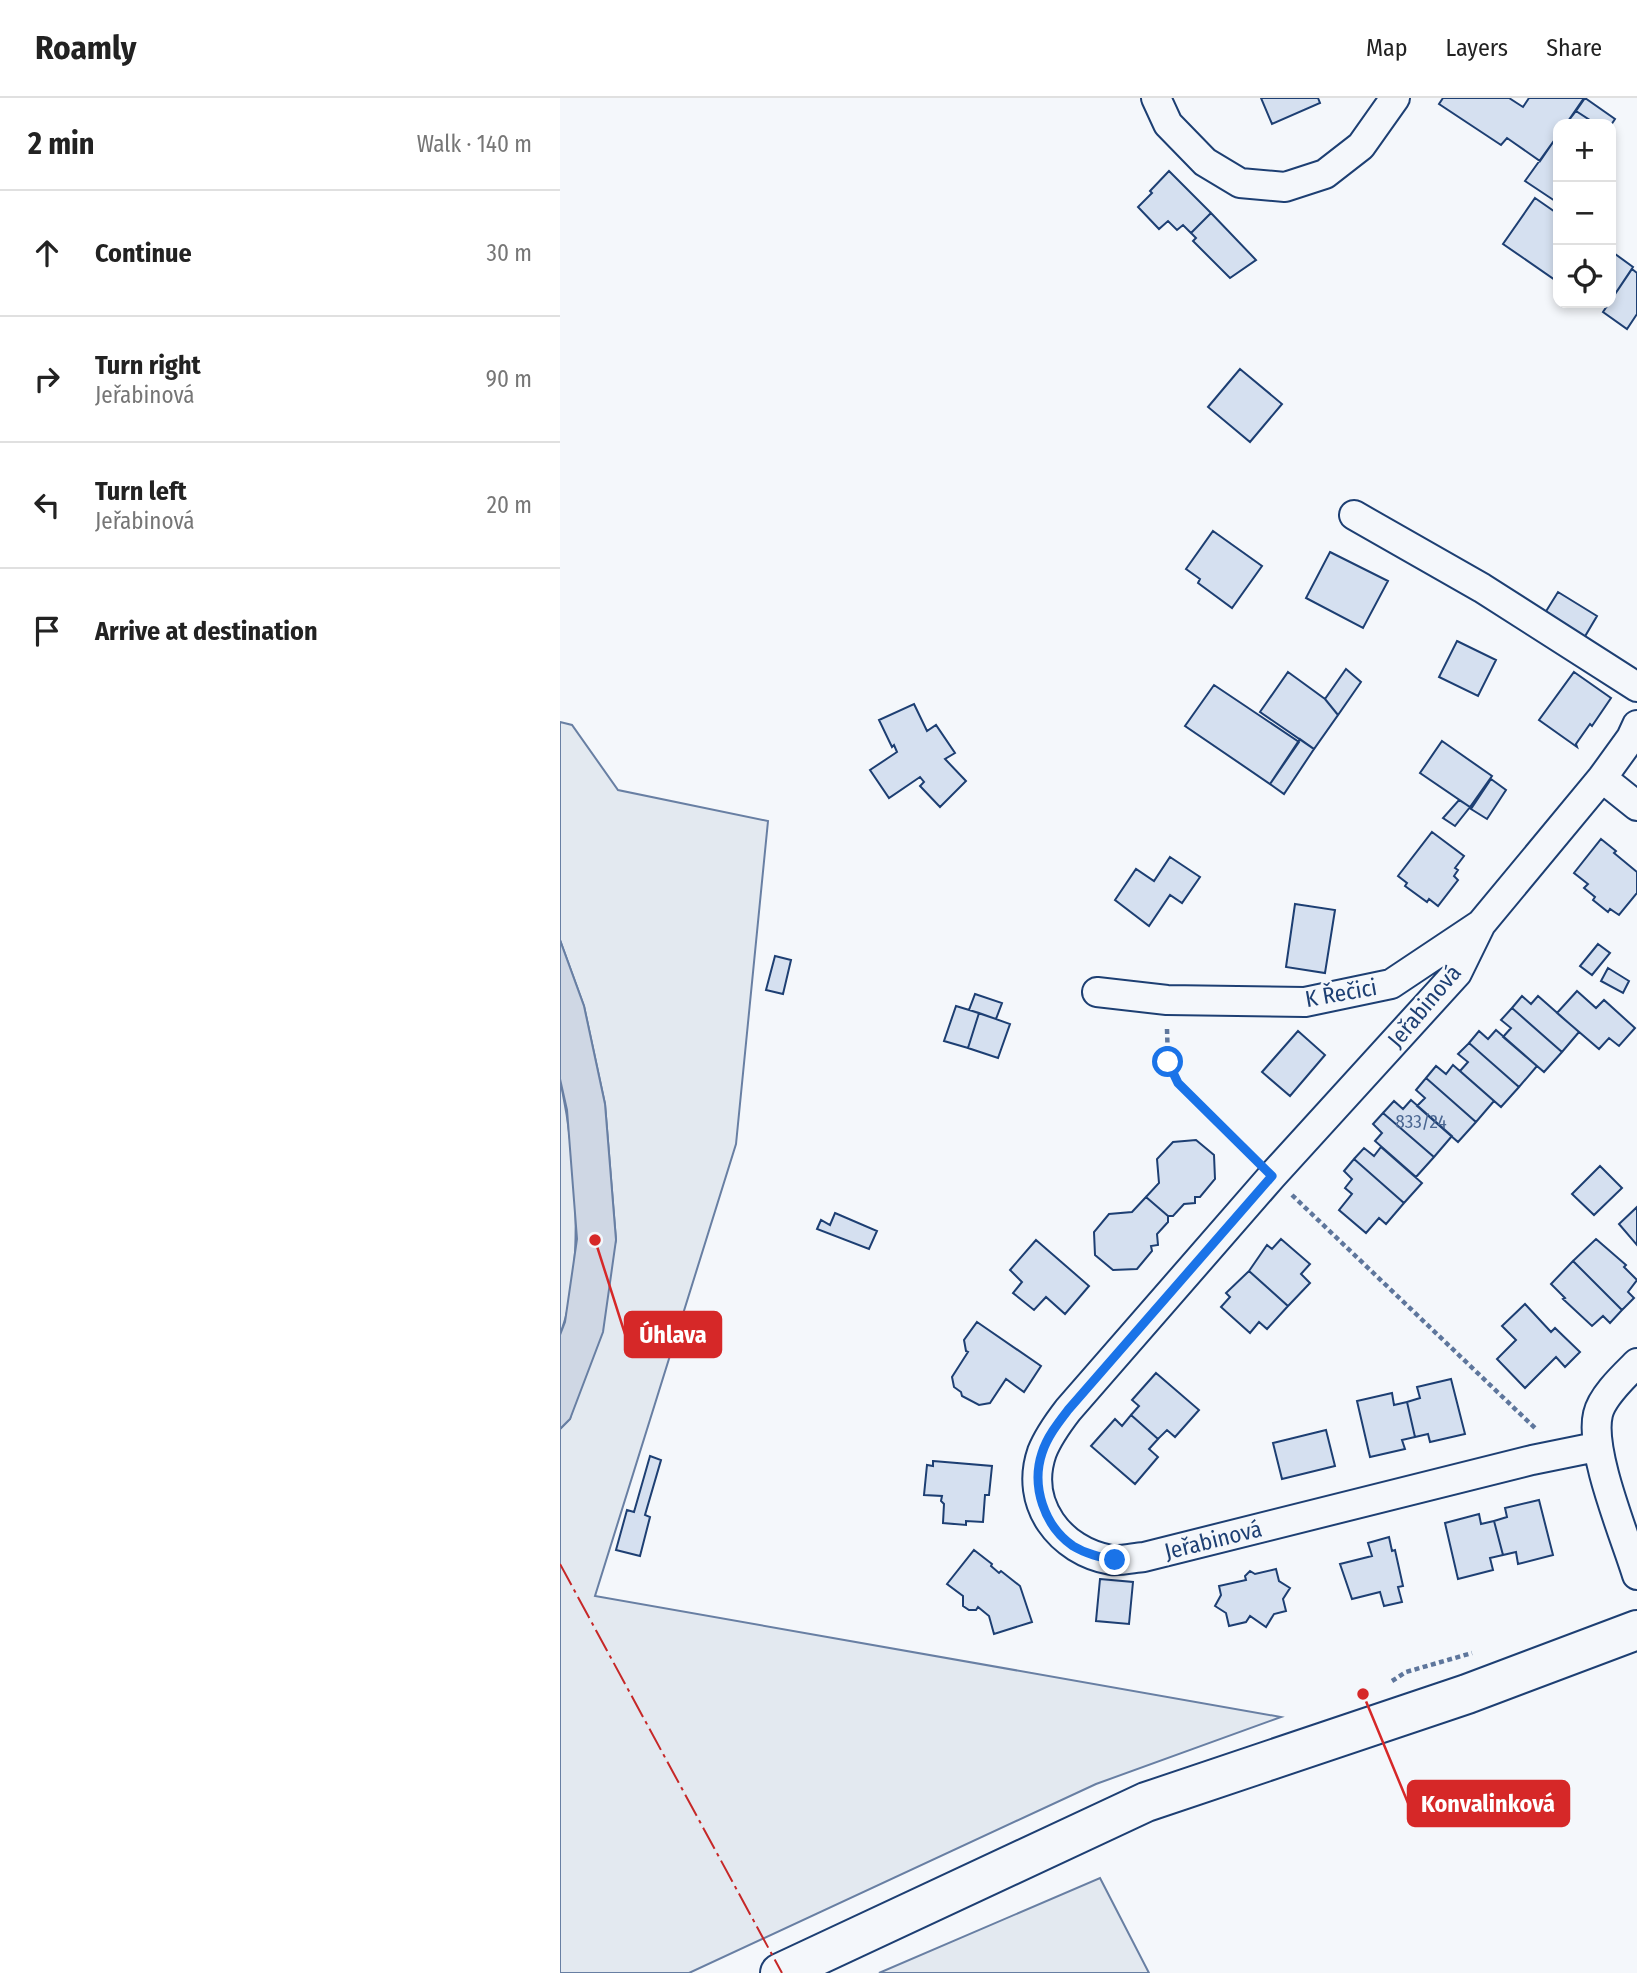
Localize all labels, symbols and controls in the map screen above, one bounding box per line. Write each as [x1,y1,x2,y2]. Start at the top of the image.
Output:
text: Roamly [35,28,136,68]
text: Map [1366,34,1408,62]
text: Layers [1446,34,1508,62]
text: Share [1546,34,1602,62]
map controls [1553,119,1616,308]
button: + [1553,119,1616,182]
text: 2 min [28,126,95,162]
text: Walk · 140 m [417,130,532,158]
button: − [1553,182,1616,245]
icon: ahead [28,234,66,272]
text: Continue [95,238,192,269]
text: 30 m [487,239,532,267]
button: locate [1553,245,1616,308]
text: Turn right [95,350,201,381]
icon: right [28,360,66,398]
text: 90 m [486,365,532,393]
text: Jeřabinová [95,381,195,409]
text: Turn left [95,476,187,507]
icon: left [28,486,66,524]
text: 20 m [487,491,532,519]
text: Jeřabinová [95,507,195,535]
icon: arrive [28,612,66,650]
text: Arrive at destination [95,616,318,647]
street label: Jeřabinová [1381,959,1467,1053]
street label: K Řečici [1303,973,1379,1013]
route start [1152,1046,1183,1077]
house number: 833/24 [1395,1110,1447,1133]
callout: Úhlava [625,1312,721,1357]
text: Úhlava [639,1320,707,1349]
street label: Jeřabinová [1161,1514,1265,1566]
route end [1099,1544,1130,1575]
callout: Konvalinková [1408,1781,1569,1826]
text: Konvalinková [1421,1790,1555,1818]

